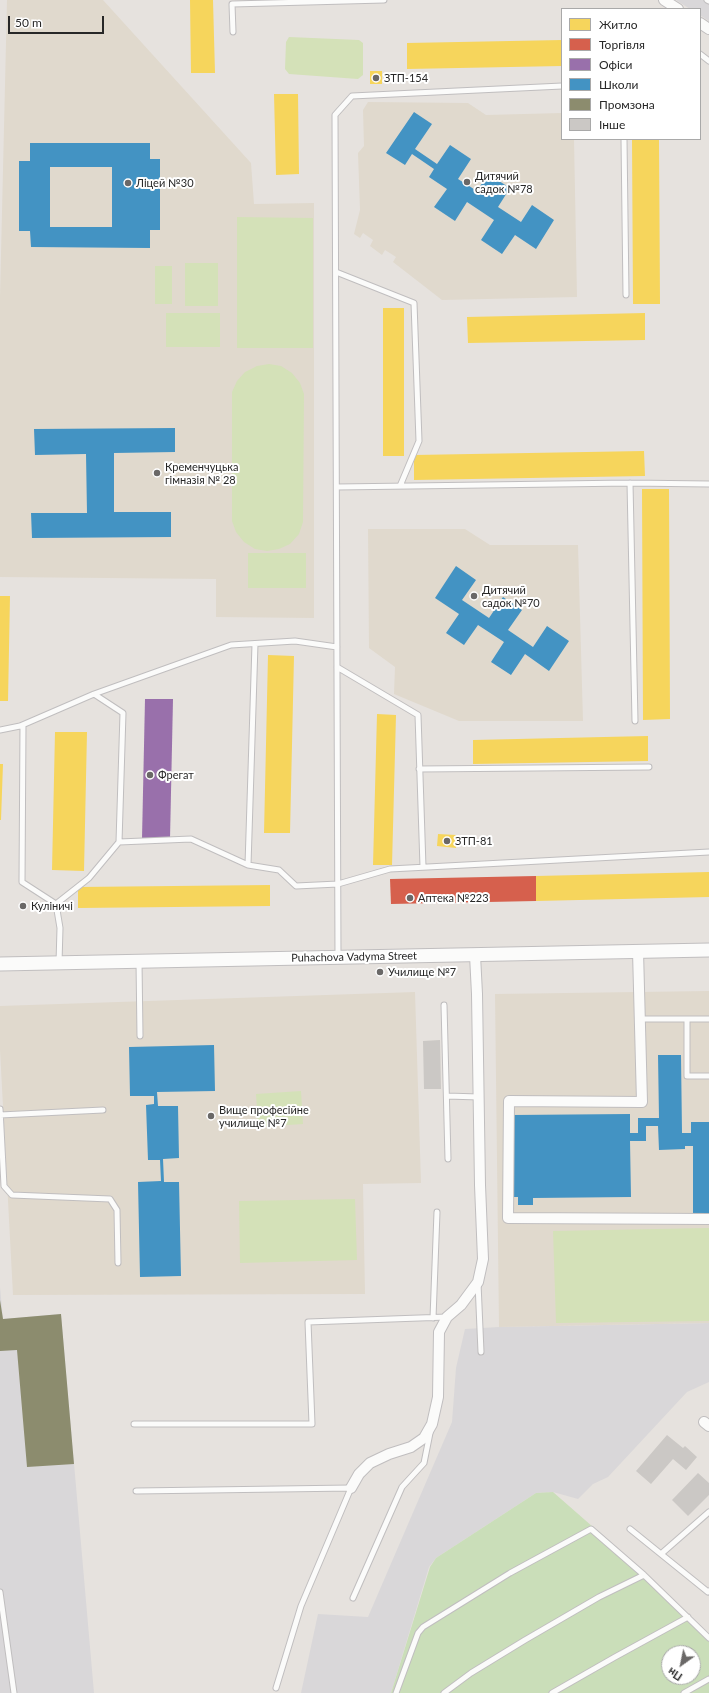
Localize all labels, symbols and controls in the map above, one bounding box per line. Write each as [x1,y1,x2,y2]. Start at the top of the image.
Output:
scale bar [10,8,106,34]
legend [561,8,701,140]
text: 50 m [15,15,42,30]
text: Житло [599,17,638,32]
text: Торгівля [599,37,645,52]
text: Офіси [599,57,633,72]
place label: ЗТП-154 [384,71,428,85]
marker: ЗТП-154 [371,73,381,83]
text: Школи [599,77,638,92]
text: Промзона [599,97,655,112]
text: Інше [599,117,625,132]
place label: Дитячий садок №78 [475,169,533,195]
place label: Ліцей №30 [136,176,194,190]
marker: Дитячий садок №78 [462,177,472,187]
marker: Ліцей №30 [123,178,133,188]
place label: Кременчуцька гімназія № 28 [165,460,238,486]
marker: Кременчуцька гімназія № 28 [152,468,162,478]
place label: Дитячий садок №70 [482,583,540,609]
marker: Дитячий садок №70 [469,591,479,601]
place label: Фрегат [158,768,194,782]
marker: Фрегат [145,770,155,780]
place label: ЗТП-81 [455,834,493,848]
marker: ЗТП-81 [442,836,452,846]
place label: Аптека №223 [418,891,489,905]
marker: Аптека №223 [405,893,415,903]
place label: Куліничі [31,899,73,913]
marker: Куліничі [18,901,28,911]
street label: Puhachova Vadyma Street [291,949,417,965]
place label: Училище №7 [388,965,456,979]
marker: Училище №7 [375,967,385,977]
place label: Вище професійне училище №7 [219,1103,309,1129]
marker: Вище професійне училище №7 [206,1111,216,1121]
north arrow [661,1645,701,1685]
text: Пн [665,1665,684,1684]

